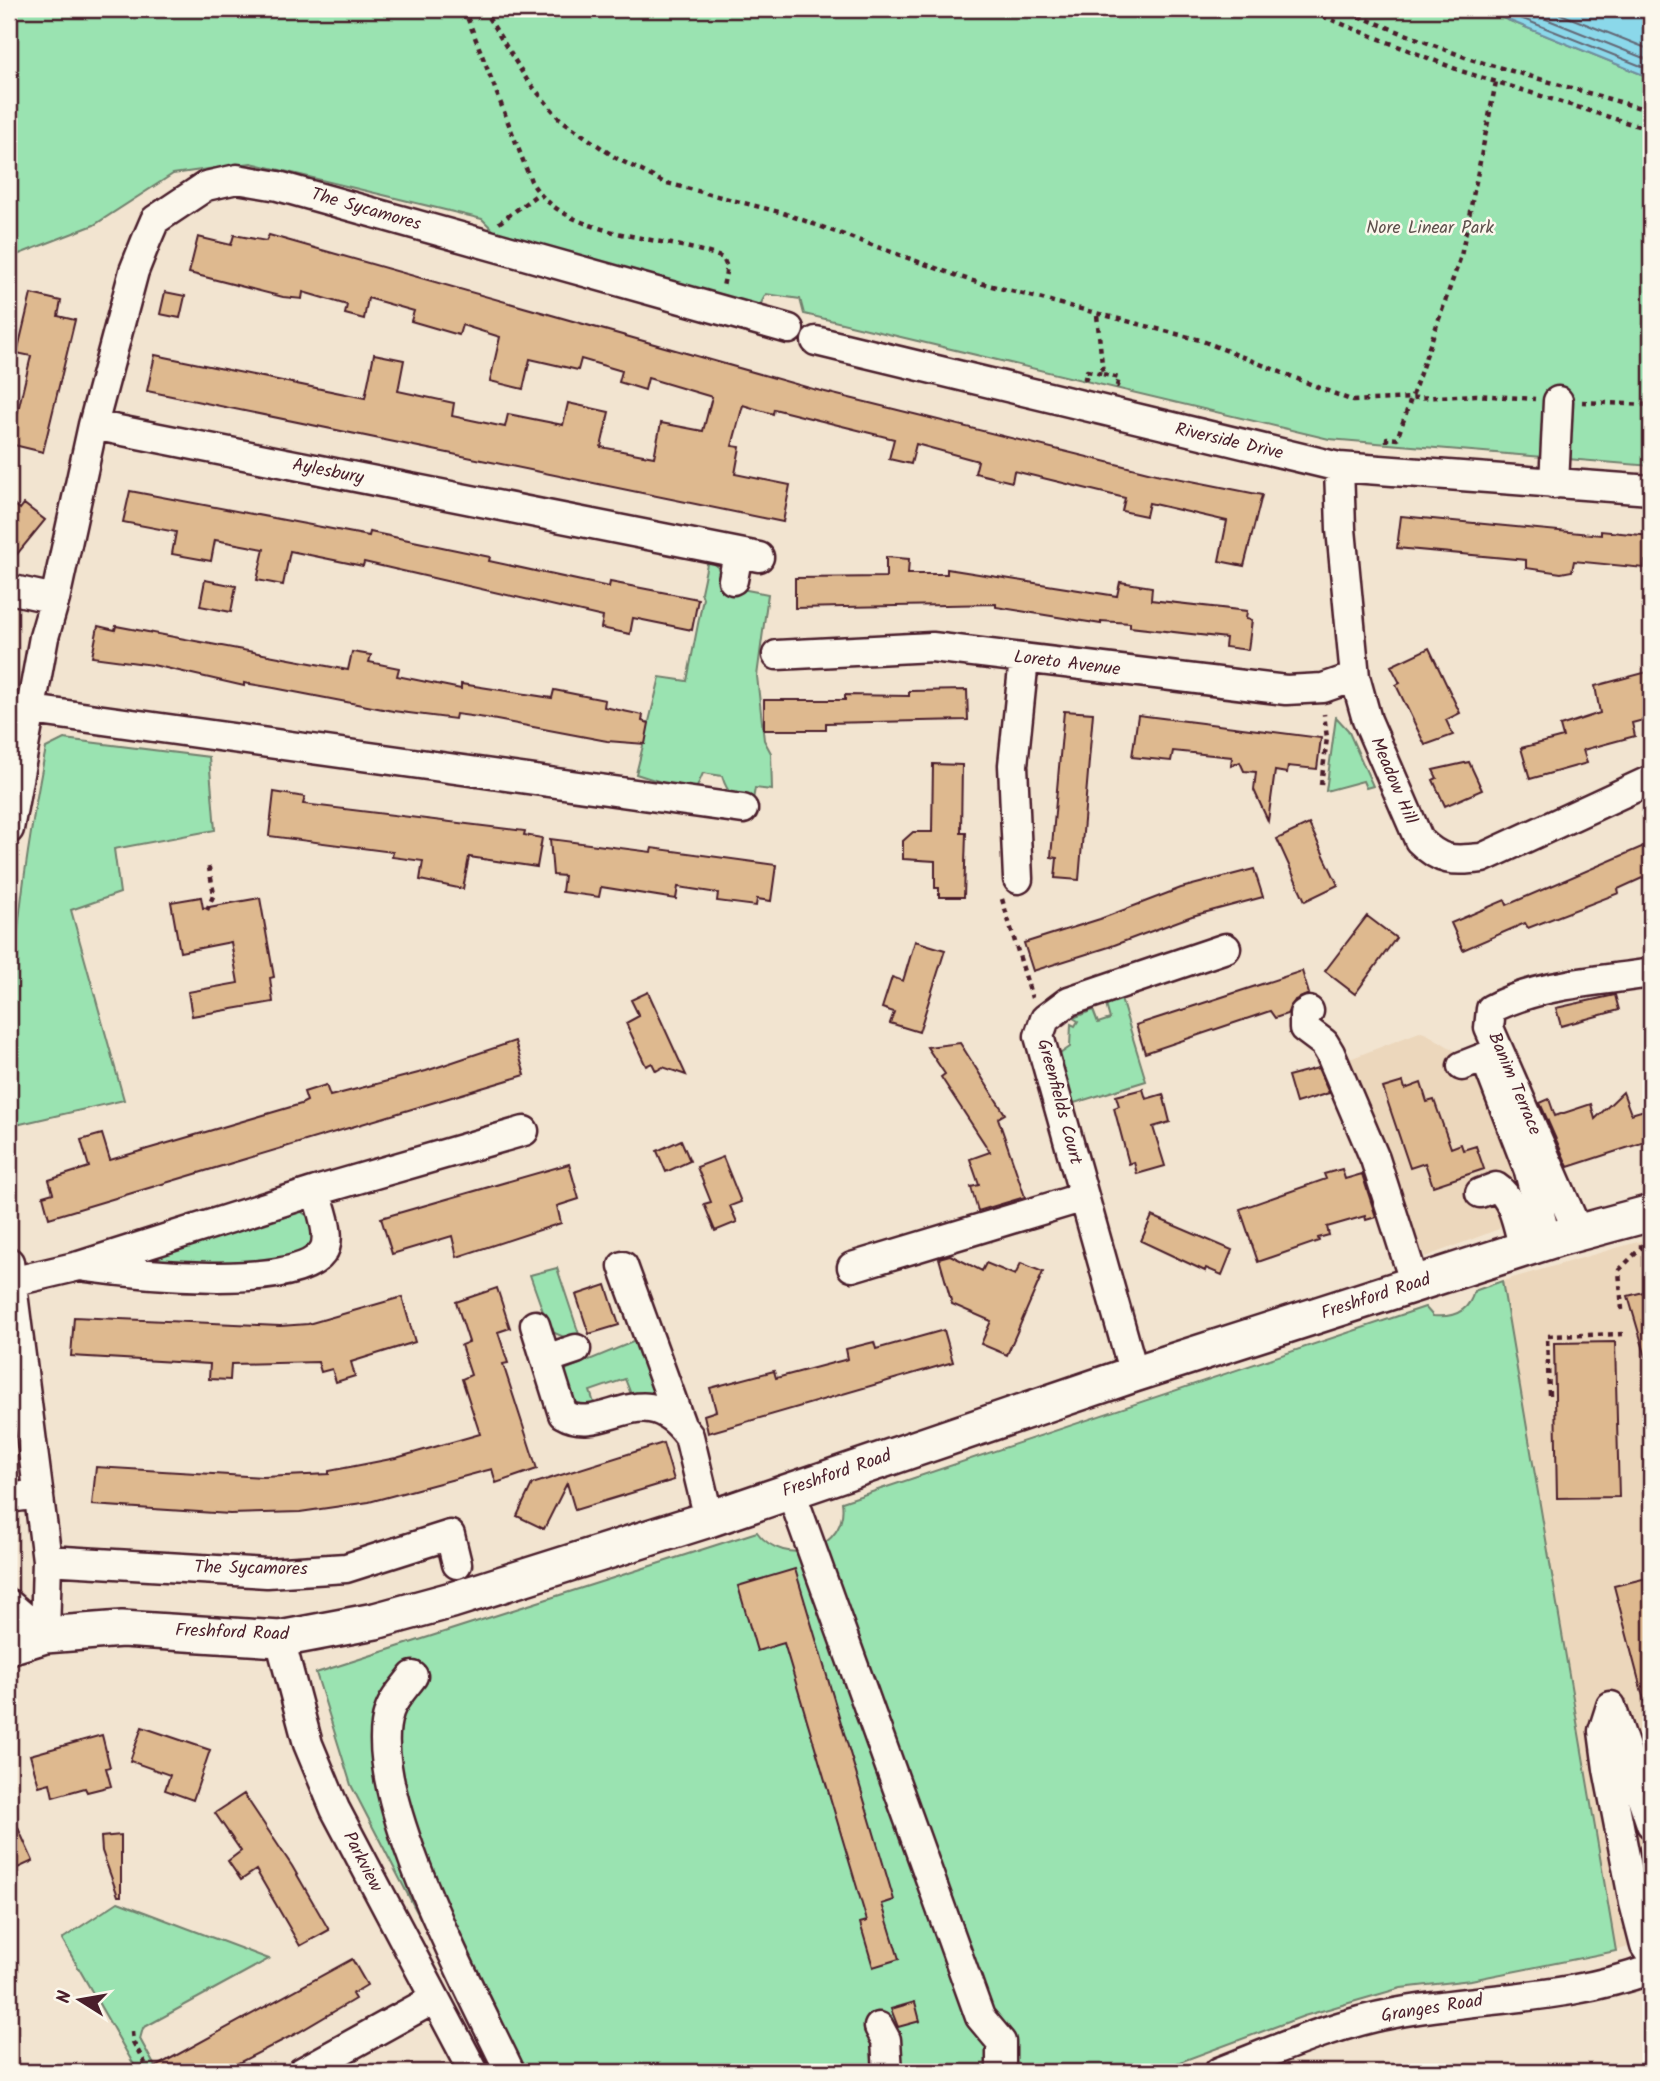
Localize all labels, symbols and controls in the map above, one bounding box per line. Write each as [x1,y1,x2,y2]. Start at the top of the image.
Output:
street label: The Sycamores [308,180,425,240]
park label: Nore Linear Park [1366,214,1494,243]
street label: Riverside Drive [1172,415,1286,469]
street label: Aylesbury [290,451,367,493]
street label: Loreto Avenue [1012,643,1122,685]
street label: Meadow Hill [1362,733,1425,830]
street label: Banim Terrace [1479,1028,1549,1140]
street label: Greenfields Court [1028,1036,1090,1169]
street label: Freshford Road [1317,1265,1436,1328]
street label: Freshford Road [778,1441,897,1506]
street label: The Sycamores [194,1554,308,1584]
street label: Freshford Road [175,1617,290,1650]
street label: Parkview [334,1827,390,1898]
north arrow [46,1966,116,2036]
street label: Granges Road [1379,1986,1486,2031]
text: N [49,1988,81,2006]

